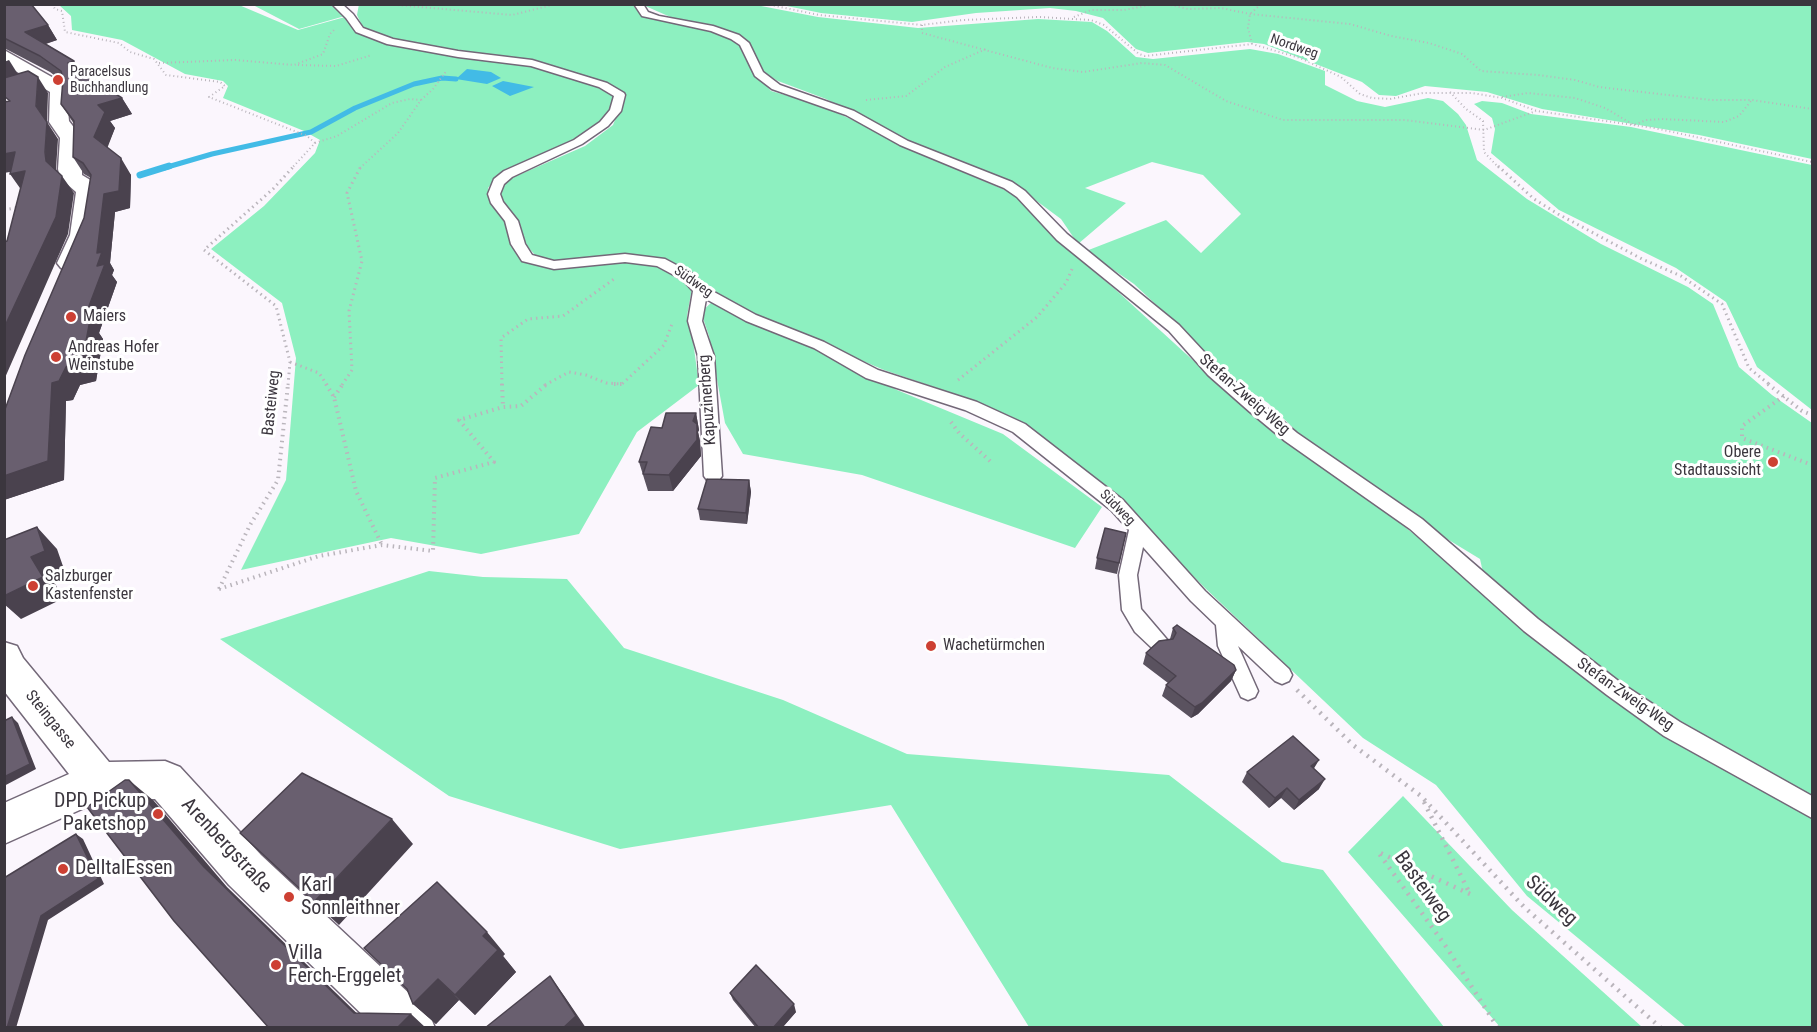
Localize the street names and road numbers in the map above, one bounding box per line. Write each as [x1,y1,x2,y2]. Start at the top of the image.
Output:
street label: Nordweg [1268,31,1320,63]
street label: Südweg [670,263,716,301]
street label: Stefan-Zweig-Weg [1195,350,1293,440]
street label: Kapuzinerberg [695,354,721,446]
street label: Basteiweg [259,369,285,437]
street label: Südweg [1096,487,1138,529]
street label: Stefan-Zweig-Weg [1573,654,1677,736]
street label: Steingasse [21,687,79,753]
street label: Arenbergstraße [176,793,276,899]
street label: Basteiweg [1388,847,1456,927]
street label: Südweg [1520,871,1582,931]

